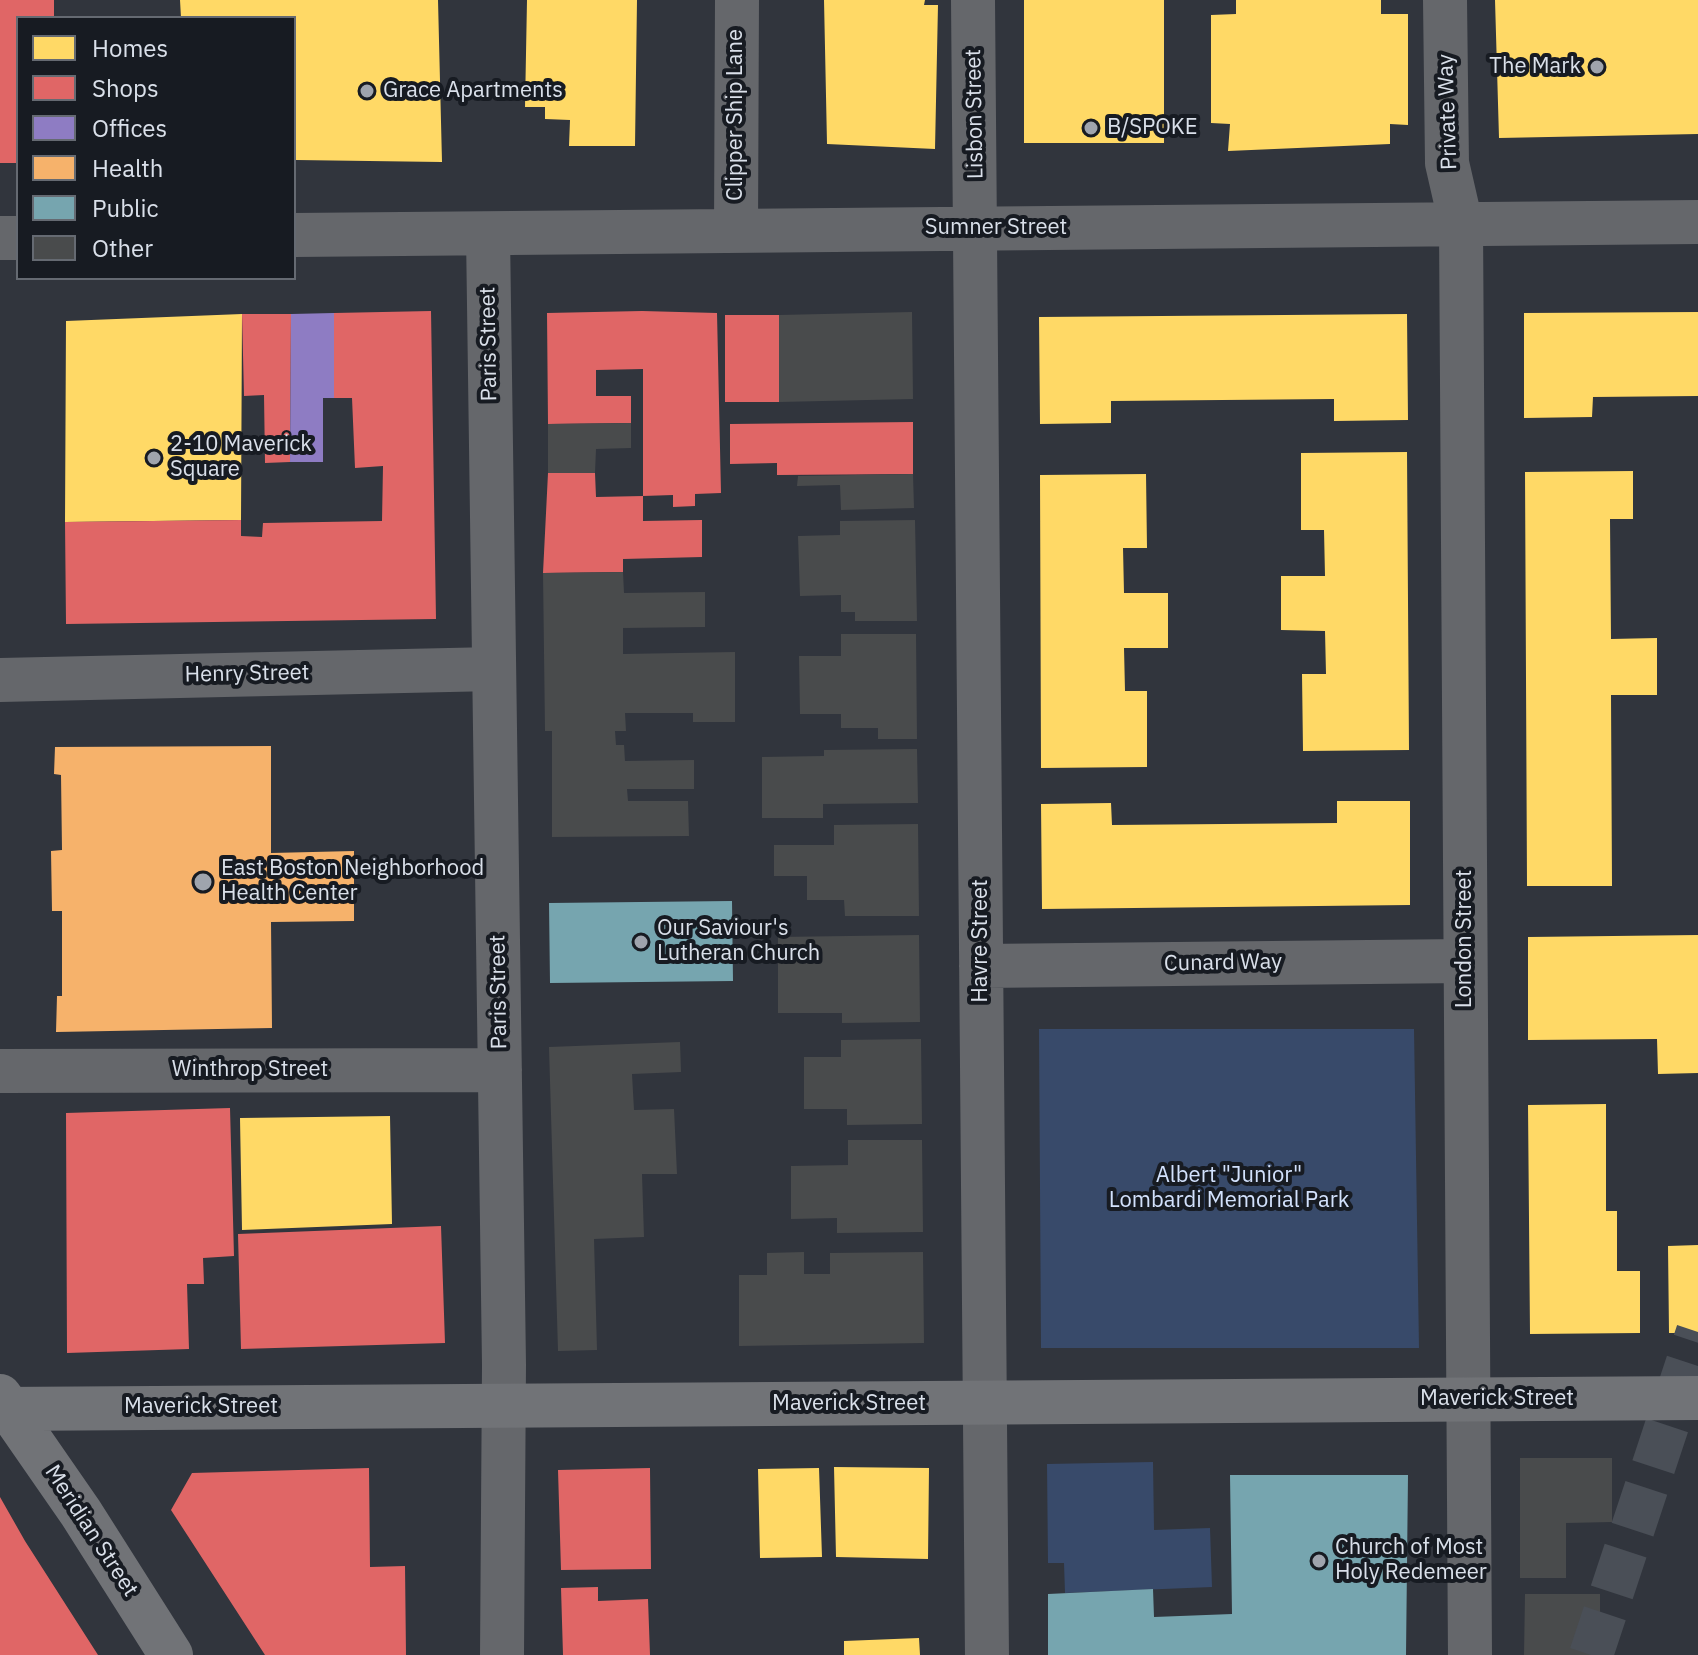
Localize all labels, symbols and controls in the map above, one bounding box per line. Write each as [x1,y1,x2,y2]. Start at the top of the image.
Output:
legend [16,16,296,280]
street label: Clipper Ship Lane [723,29,749,201]
text: Homes [92,32,168,64]
street label: Lisbon Street [961,49,989,179]
street label: Private Way [1433,54,1463,170]
place label: The Mark [1489,54,1581,80]
marker: The Mark [1588,58,1606,76]
text: Shops [92,72,159,104]
place label: Grace Apartments [383,78,563,104]
marker: Grace Apartments [358,82,376,100]
text: Offices [92,112,167,144]
place label: B/SPOKE [1107,115,1198,141]
marker: B/SPOKE [1082,119,1100,137]
text: Health [92,152,163,184]
text: Public [92,192,159,224]
street label: Sumner Street [925,215,1067,241]
text: Other [92,232,153,264]
street label: Paris Street [475,286,503,402]
place label: 2-10 Maverick Square [170,432,312,484]
marker: 2-10 Maverick Square [145,449,163,467]
street label: Henry Street [184,660,310,688]
place label: East Boston Neighborhood Health Center [221,856,484,908]
street label: London Street [1452,870,1478,1008]
marker: East Boston Neighborhood Health Center [192,871,214,893]
street label: Havre Street [968,879,994,1003]
place label: Our Saviour's Lutheran Church [657,916,820,968]
marker: Our Saviour's Lutheran Church [632,933,650,951]
street label: Paris Street [485,934,513,1050]
street label: Cunard Way [1164,949,1282,977]
street label: Winthrop Street [172,1057,328,1083]
park label: Albert "Junior" Lombardi Memorial Park [1109,1163,1349,1214]
street label: Maverick Street [1420,1386,1574,1412]
street label: Maverick Street [772,1391,926,1417]
street label: Maverick Street [124,1394,278,1420]
street label: Meridian Street [39,1460,143,1602]
place label: Church of Most Holy Redemeer [1335,1535,1487,1586]
marker: Church of Most Holy Redemeer [1310,1552,1328,1570]

